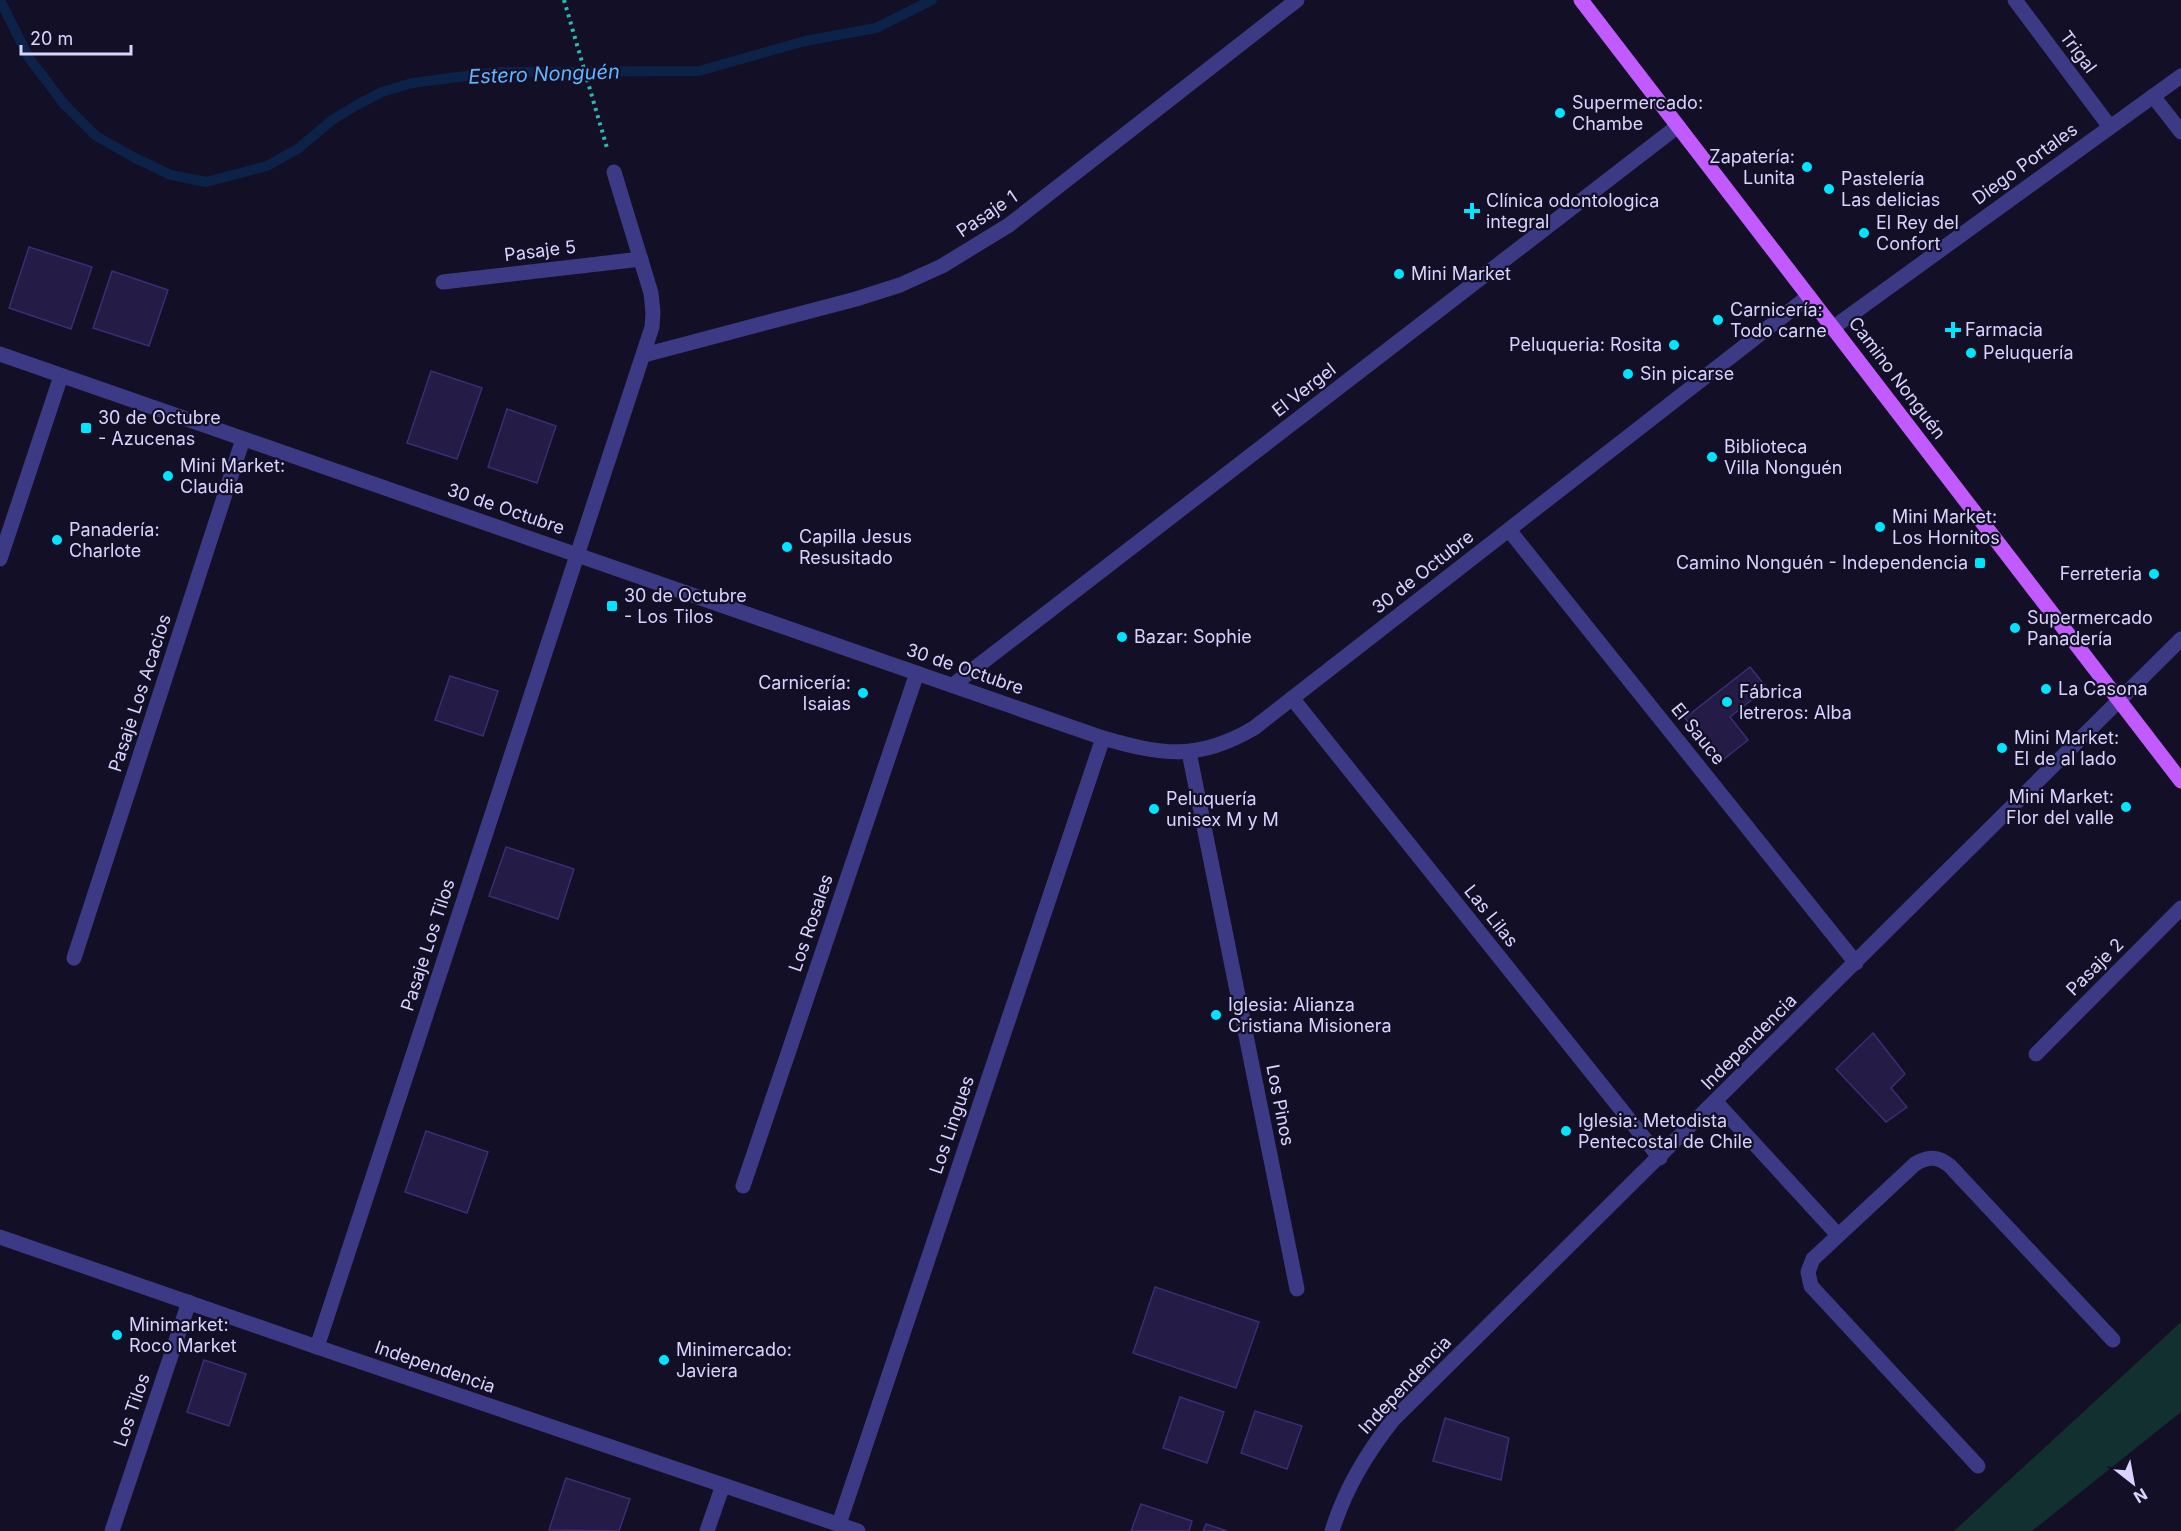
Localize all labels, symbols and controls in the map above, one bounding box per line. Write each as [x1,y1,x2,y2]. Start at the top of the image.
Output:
scale bar [21,18,130,56]
street label: Trigal [2056,26,2101,77]
text: 20 m [30,28,73,49]
water label: Estero Nonguén [468,59,620,89]
place label: Supermercado: Chambe [1572,92,1703,134]
marker: Supermercado: Chambe [1553,106,1567,120]
street label: Diego Portales [1968,119,2081,209]
place label: Zapatería: Lunita [1709,146,1795,188]
marker: Zapatería: Lunita [1800,160,1814,174]
place label: Pastelería Las delicias [1841,168,1940,210]
marker: Pastelería Las delicias [1822,182,1836,196]
street label: Pasaje 1 [952,186,1021,241]
place label: Clínica odontologica integral [1486,190,1659,232]
marker: Clínica odontologica integral [1463,202,1481,220]
place label: El Rey del Confort [1876,212,1959,254]
marker: El Rey del Confort [1857,226,1871,240]
street label: Pasaje 5 [503,236,577,265]
place label: Mini Market [1411,263,1511,284]
marker: Mini Market [1392,267,1406,281]
place label: Carnicería: Todo carne [1730,299,1827,341]
street label: Camino Nonguén [1845,312,1950,443]
marker: Carnicería: Todo carne [1711,313,1725,327]
place label: Farmacia [1965,319,2043,340]
marker: Farmacia [1946,323,1960,337]
place label: Peluqueria: Rosita [1509,334,1662,355]
marker: Peluqueria: Rosita [1667,338,1681,352]
place label: Peluquería [1983,342,2074,363]
marker: Peluquería [1964,346,1978,360]
street label: El Vergel [1268,358,1340,421]
place label: Sin picarse [1640,363,1734,384]
marker: Sin picarse [1621,367,1635,381]
place label: 30 de Octubre - Azucenas [98,407,221,449]
marker: 30 de Octubre - Azucenas [79,421,93,435]
place label: Biblioteca Villa Nonguén [1724,436,1842,478]
marker: Biblioteca Villa Nonguén [1705,450,1719,464]
place label: Mini Market: Claudia [180,455,285,497]
marker: Mini Market: Claudia [161,469,175,483]
street label: 30 de Octubre [445,479,568,538]
place label: Mini Market: Los Hornitos [1892,506,2000,548]
place label: Panadería: Charlote [69,519,160,561]
marker: Mini Market: Los Hornitos [1873,520,1887,534]
place label: Capilla Jesus Resusitado [799,526,912,568]
street label: 30 de Octubre [1368,526,1477,618]
marker: Panadería: Charlote [50,533,64,547]
marker: Capilla Jesus Resusitado [780,540,794,554]
place label: Camino Nonguén - Independencia [1676,552,1968,573]
marker: Camino Nonguén - Independencia [1973,556,1987,570]
place label: Ferreteria [2060,563,2142,584]
marker: Ferreteria [2147,567,2161,581]
place label: 30 de Octubre - Los Tilos [624,585,747,627]
marker: 30 de Octubre - Los Tilos [605,599,619,613]
place label: Supermercado Panadería [2027,607,2153,649]
street label: Pasaje Los Acacios [104,611,175,774]
marker: Supermercado Panadería [2008,621,2022,635]
place label: Bazar: Sophie [1134,626,1252,647]
marker: Bazar: Sophie [1115,630,1129,644]
street label: 30 de Octubre [904,639,1027,698]
place label: Carnicería: Isaias [758,672,851,714]
place label: La Casona [2058,678,2148,699]
place label: Fábrica letreros: Alba [1739,681,1852,723]
marker: La Casona [2039,682,2053,696]
marker: Carnicería: Isaias [856,686,870,700]
marker: Fábrica letreros: Alba [1720,695,1734,709]
street label: El Sauce [1667,699,1730,769]
place label: Mini Market: El de al lado [2014,727,2119,769]
marker: Mini Market: El de al lado [1995,741,2009,755]
place label: Mini Market: Flor del valle [2006,786,2114,828]
place label: Peluquería unisex M y M [1166,788,1279,830]
marker: Mini Market: Flor del valle [2119,800,2133,814]
marker: Peluquería unisex M y M [1147,802,1161,816]
street label: Los Rosales [784,871,837,974]
street label: Pasaje Los Tilos [396,876,459,1013]
street label: Las Lilas [1460,881,1523,951]
street label: Pasaje 2 [2062,934,2128,1000]
street label: Independencia [1697,990,1801,1094]
place label: Iglesia: Alianza Cristiana Misionera [1228,994,1392,1036]
marker: Iglesia: Alianza Cristiana Misionera [1209,1008,1223,1022]
street label: Los Pinos [1262,1062,1299,1147]
street label: Los Lingues [925,1073,978,1177]
place label: Iglesia: Metodista Pentecostal de Chile [1578,1110,1752,1152]
marker: Iglesia: Metodista Pentecostal de Chile [1559,1124,1573,1138]
place label: Minimarket: Roco Market [129,1314,237,1356]
marker: Minimarket: Roco Market [110,1328,124,1342]
street label: Independencia [1354,1331,1455,1438]
street label: Independencia [372,1336,498,1397]
place label: Minimercado: Javiera [676,1339,792,1381]
marker: Minimercado: Javiera [657,1353,671,1367]
street label: Los Tilos [109,1370,154,1449]
north arrow [2103,1453,2163,1513]
text: N [2130,1484,2151,1508]

